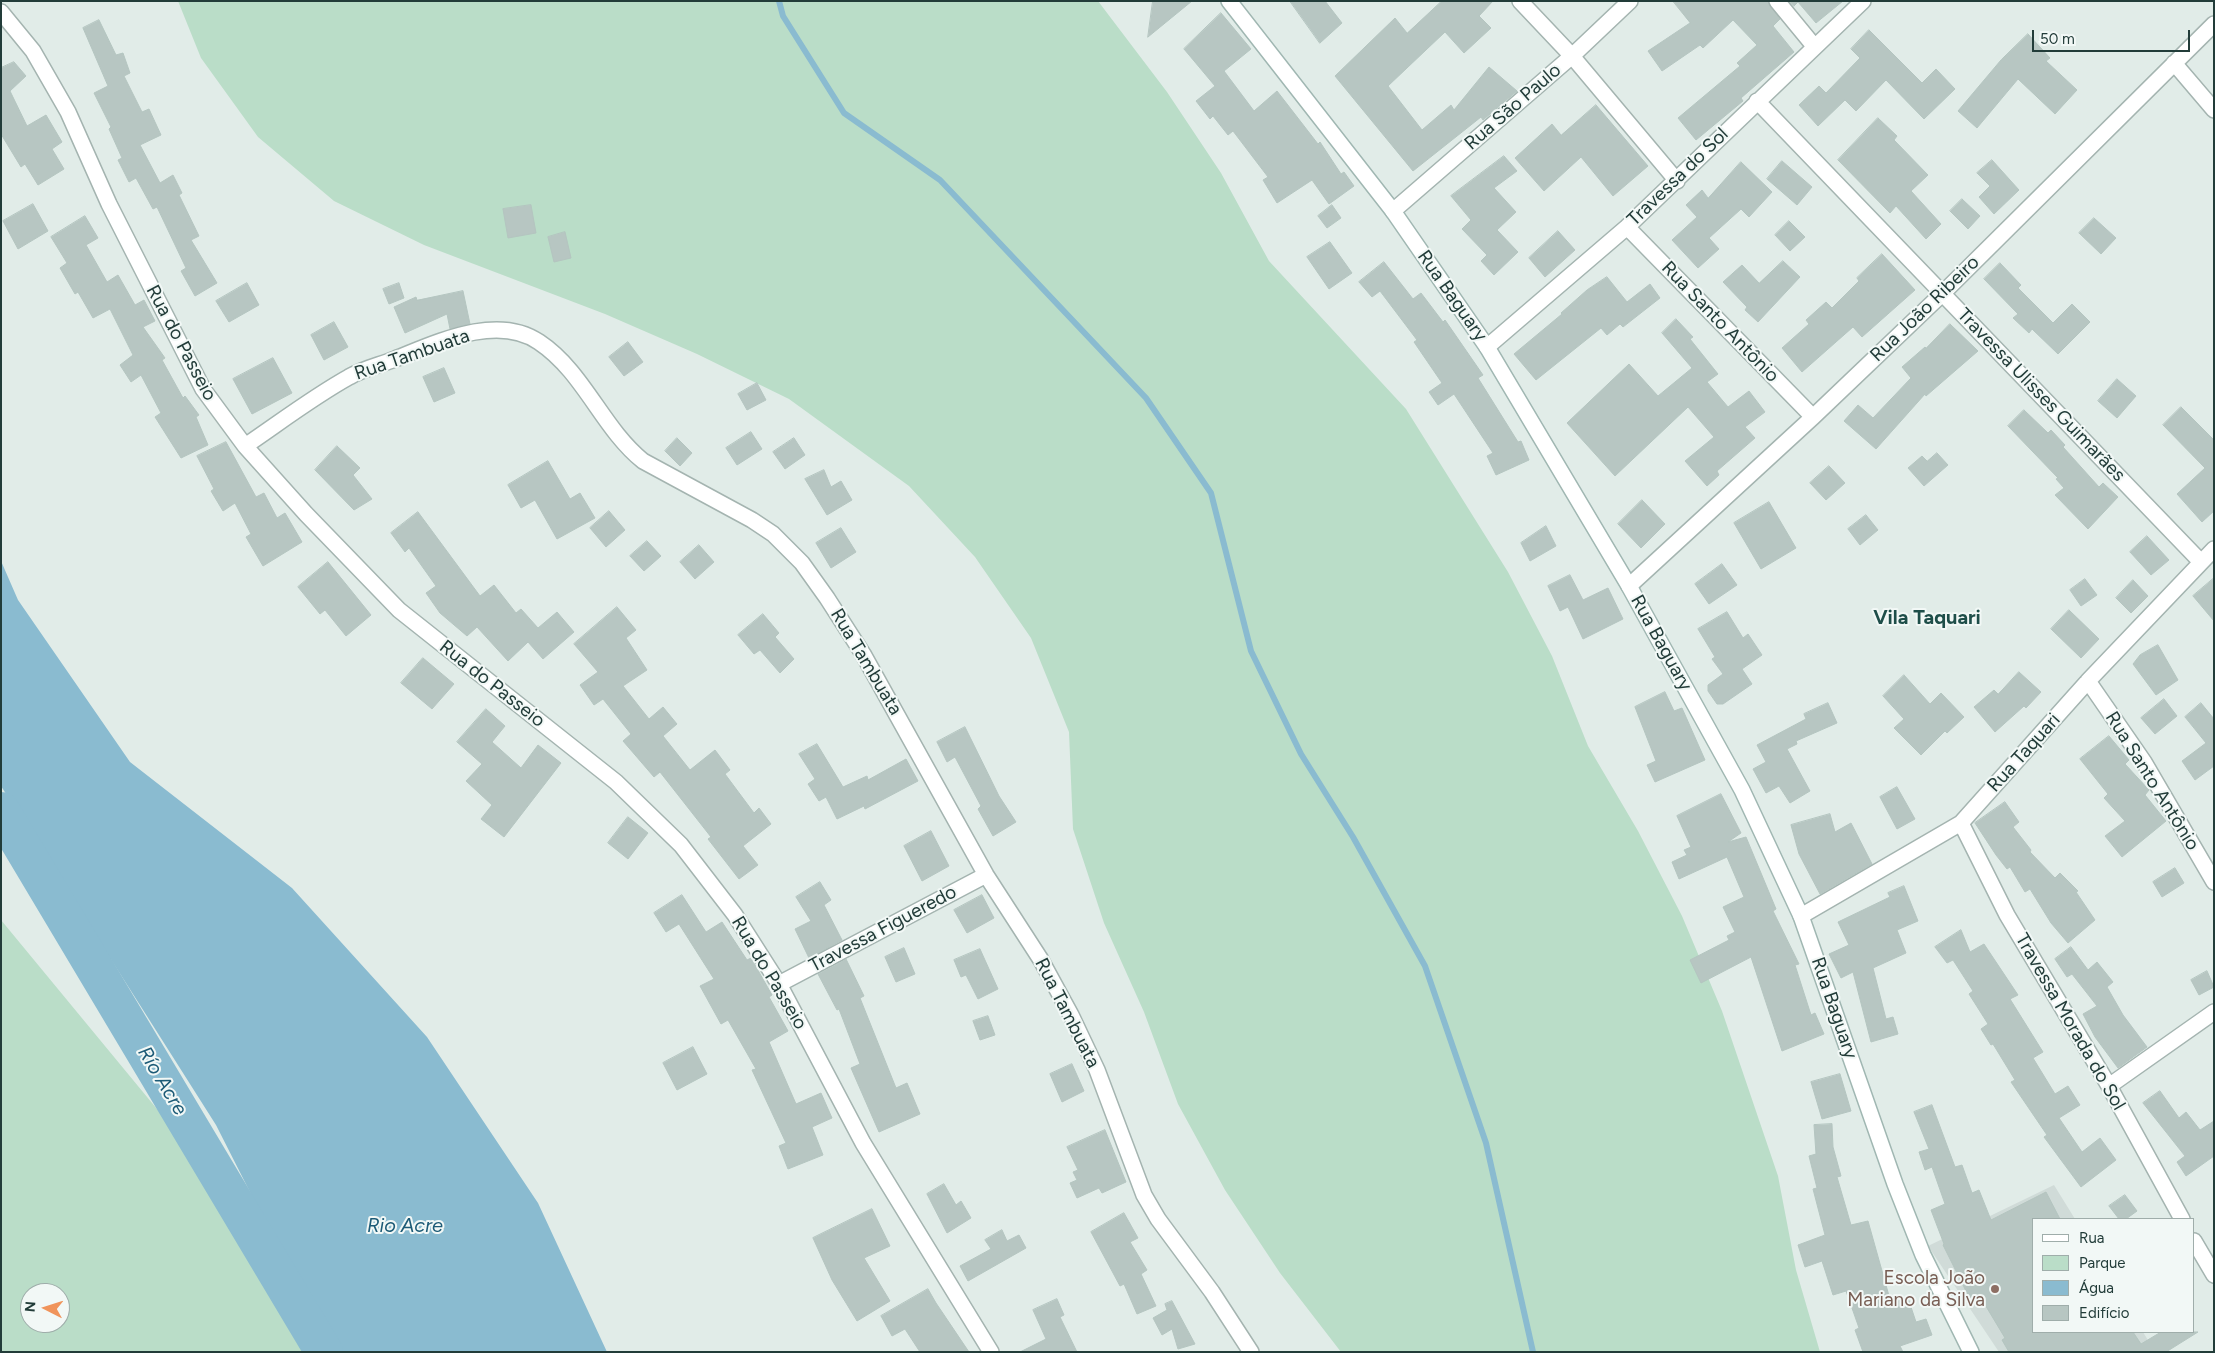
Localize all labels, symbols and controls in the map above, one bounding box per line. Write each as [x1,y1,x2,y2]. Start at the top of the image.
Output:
scale bar [2035,20,2192,52]
text: 50 m [2040,30,2075,48]
street label: Rua São Paulo [1460,59,1566,155]
street label: Travessa do Sol [1623,123,1733,231]
street label: Rua Baguary [1412,246,1492,346]
street label: Rua João Ribeiro [1866,251,1984,367]
street label: Rua Santo Antônio [1656,257,1784,387]
street label: Rua do Passeio [141,281,221,405]
street label: Travessa Ulisses Guimarães [1952,304,2130,486]
street label: Rua Tambuata [351,325,473,385]
street label: Rua Baguary [1625,591,1697,695]
street label: Rua Tambuata [825,605,907,719]
district label: Vila Taquari [1873,606,1981,630]
street label: Rua do Passeio [435,636,549,732]
street label: Rua Santo Antônio [2100,707,2204,855]
street label: Rua Taquari [1983,709,2065,797]
street label: Travessa Figueredo [805,881,961,977]
street label: Rua do Passeio [726,912,812,1034]
street label: Travessa Morada do Sol [2010,930,2130,1114]
street label: Rua Tambuata [1030,954,1104,1072]
street label: Rua Baguary [1806,954,1862,1062]
water label: Río Acre [132,1042,192,1120]
water label: Rio Acre [367,1214,443,1238]
legend [2032,1218,2195,1333]
text: Rua [2079,1229,2104,1247]
text: Parque [2079,1254,2126,1272]
place label: Escola João Mariano da Silva [1847,1267,1985,1311]
text: Água [2079,1279,2114,1297]
north arrow [20,1283,70,1333]
marker: Escola João Mariano da Silva [1989,1283,2001,1295]
text: N [22,1301,39,1313]
text: Edifício [2079,1304,2129,1322]

